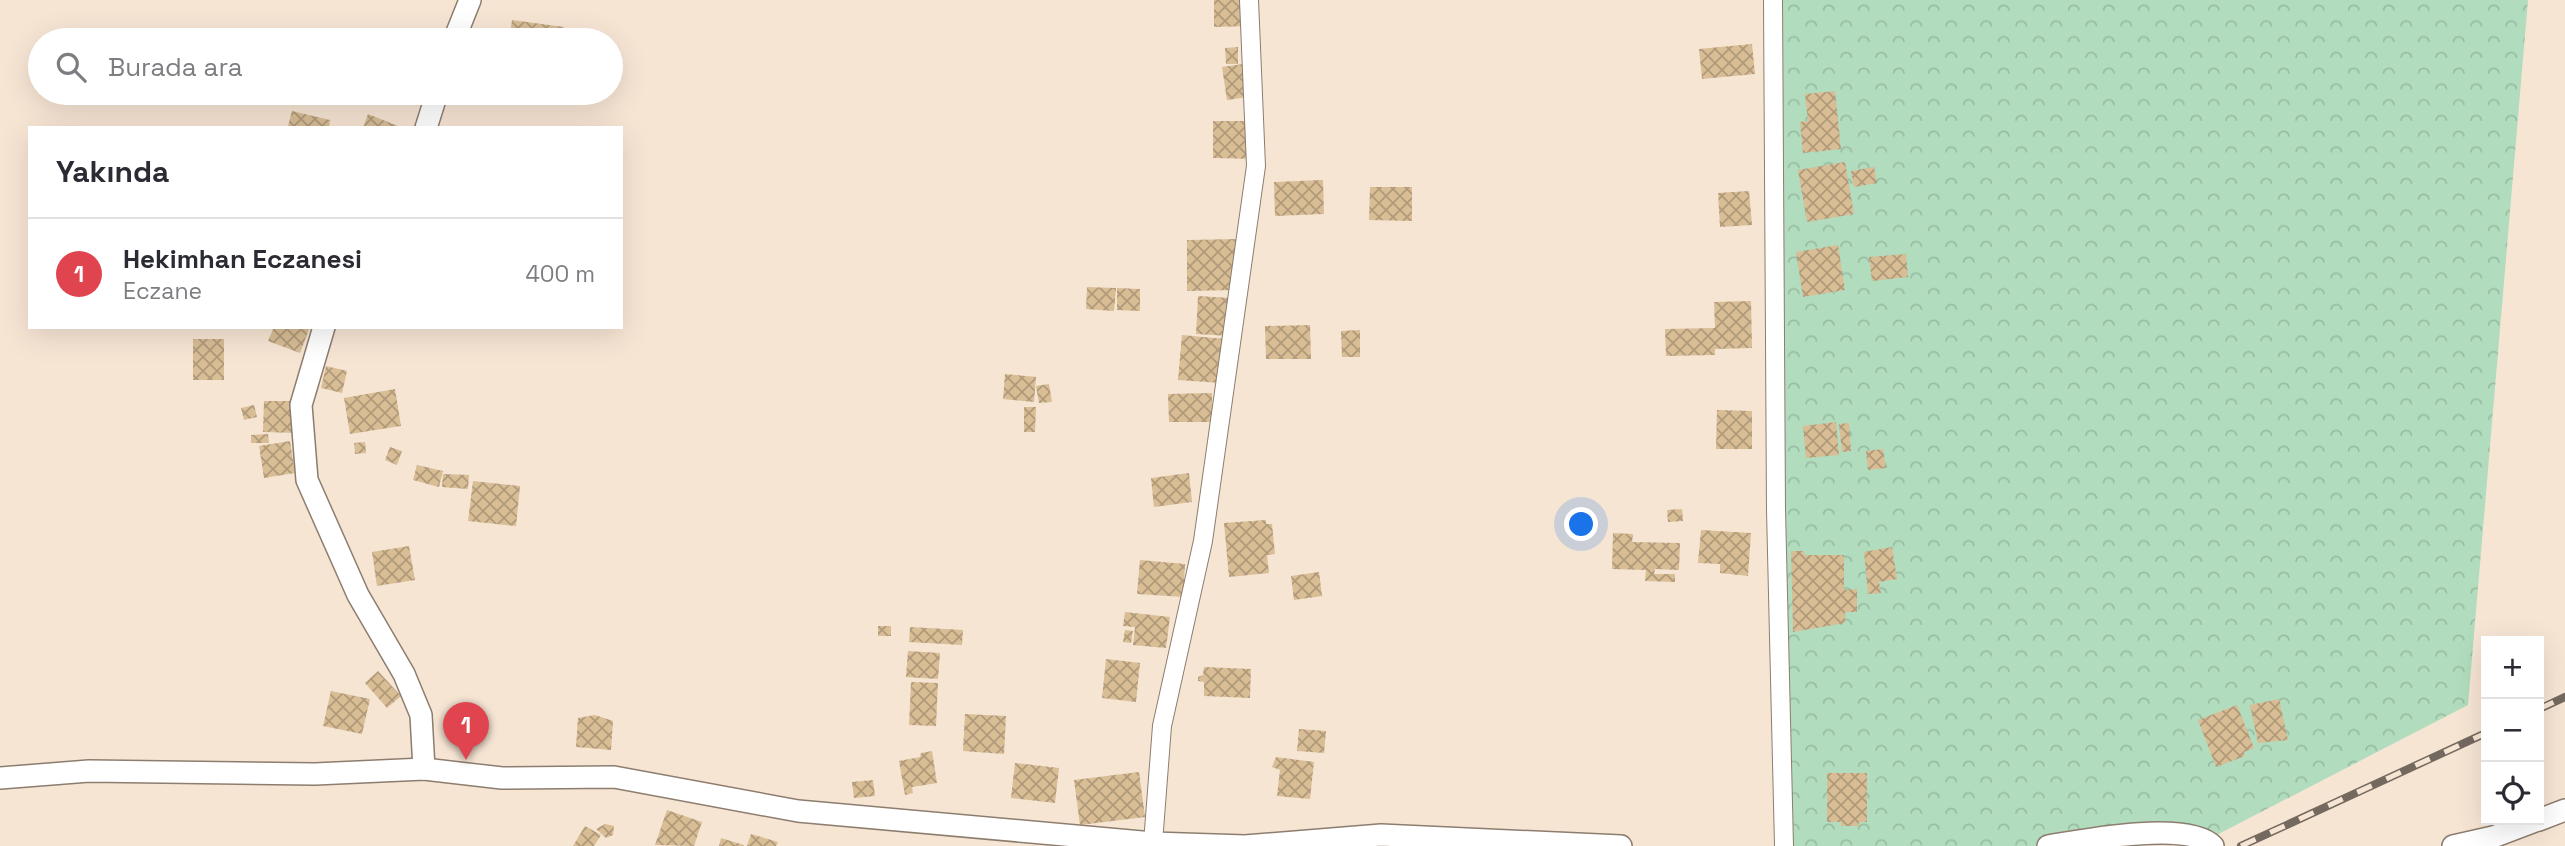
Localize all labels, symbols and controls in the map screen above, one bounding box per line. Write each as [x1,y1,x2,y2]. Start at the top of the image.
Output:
search box [28,28,623,105]
icon: search [52,48,90,86]
text: Burada ara [108,50,243,84]
text: Yakında [56,152,169,191]
text: Hekimhan Eczanesi [123,242,362,276]
text: 1 [74,259,84,289]
text: 400 m [525,259,595,289]
text: Eczane [123,276,202,306]
your location [1564,507,1598,541]
map controls [2481,636,2544,825]
button: + [2481,636,2544,699]
button: − [2481,699,2544,762]
pin: 1 [443,702,489,760]
button: locate [2481,762,2544,825]

